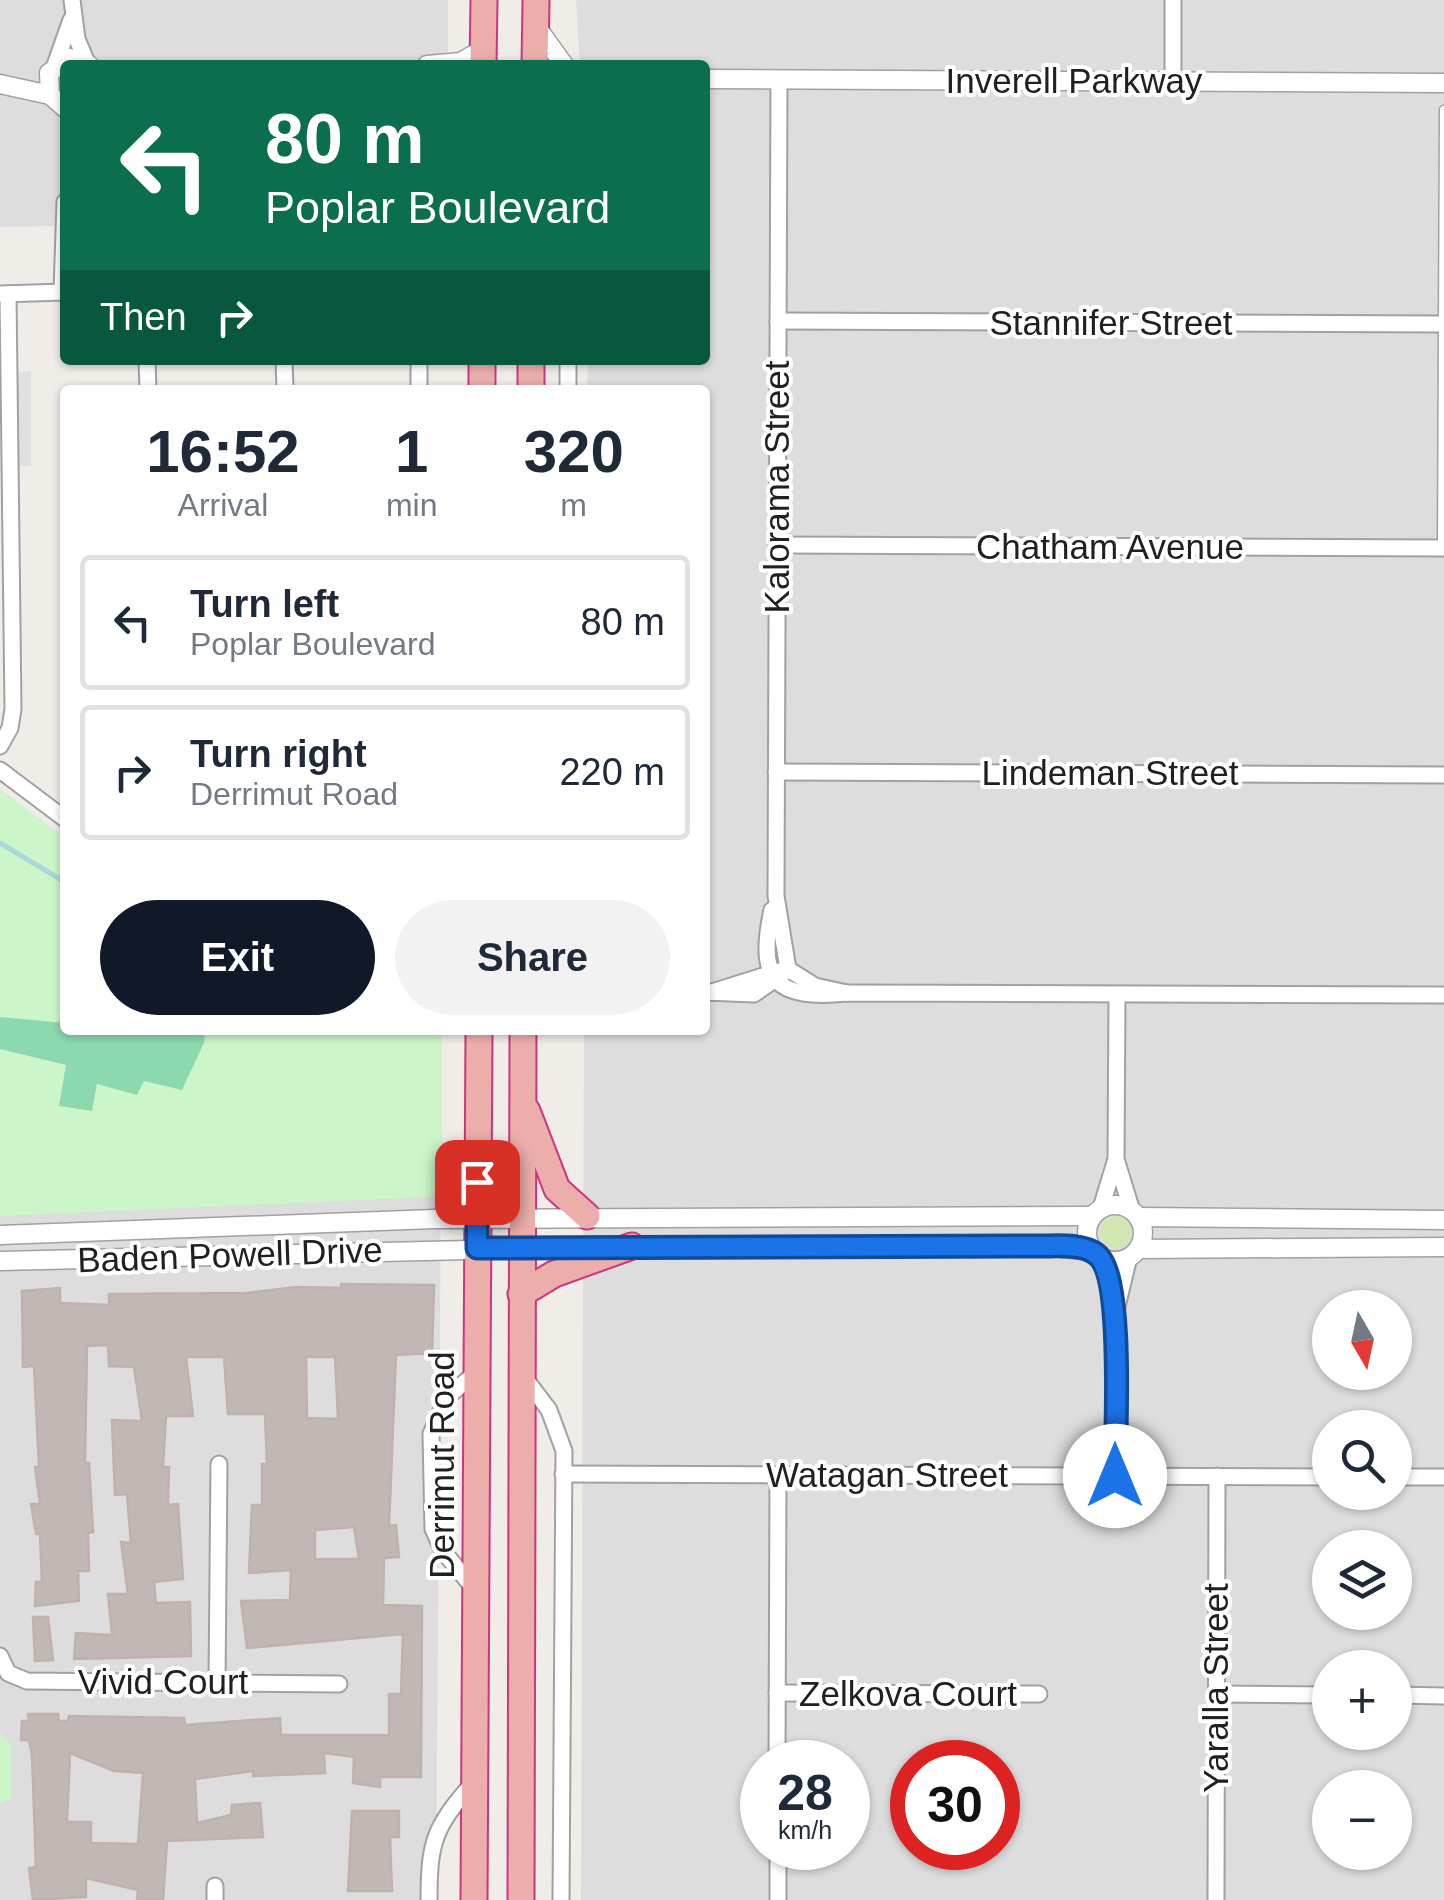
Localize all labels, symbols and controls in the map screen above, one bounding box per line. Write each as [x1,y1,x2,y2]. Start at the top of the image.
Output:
street label: Inverell Parkway [946,61,1203,100]
icon: left [100,100,230,230]
text: 80 m [265,100,425,178]
text: Poplar Boulevard [265,182,610,233]
icon: right [207,290,262,345]
text: Then [100,296,187,338]
street label: Stannifer Street [989,303,1233,342]
street label: Kalorama Street [757,360,796,613]
text: 16:52 [146,418,300,485]
text: 1 [395,418,428,485]
text: 320 [524,418,624,485]
text: Arrival [178,487,268,523]
text: min [386,487,437,523]
text: m [560,487,587,523]
street label: Chatham Avenue [976,527,1244,566]
text: Turn left [190,583,339,625]
icon: left [105,595,160,650]
text: 80 m [581,601,665,643]
text: Poplar Boulevard [190,626,435,662]
text: Turn right [190,733,367,775]
icon: right [105,745,160,800]
text: 220 m [559,751,665,793]
street label: Lindeman Street [982,753,1239,792]
text: Derrimut Road [190,776,398,812]
button: Exit [100,900,375,1015]
button: Share [395,900,670,1015]
pin [435,1140,520,1225]
icon: arrive [450,1155,505,1210]
street label: Baden Powell Drive [77,1230,383,1279]
north arrow [1312,1290,1412,1390]
map controls [1312,1290,1412,1870]
street label: Derrimut Road [422,1351,461,1579]
button: search [1312,1410,1412,1510]
position arrow [1063,1424,1167,1528]
street label: Watagan Street [766,1455,1008,1494]
button: layers [1312,1530,1412,1630]
street label: Yaralla Street [1196,1583,1235,1793]
button: + [1312,1650,1412,1750]
street label: Vivid Court [78,1662,249,1701]
street label: Zelkova Court [799,1674,1017,1713]
speed limit sign: 30 [890,1740,1020,1870]
text: 28 [777,1765,833,1821]
button: − [1312,1770,1412,1870]
text: km/h [778,1816,832,1844]

